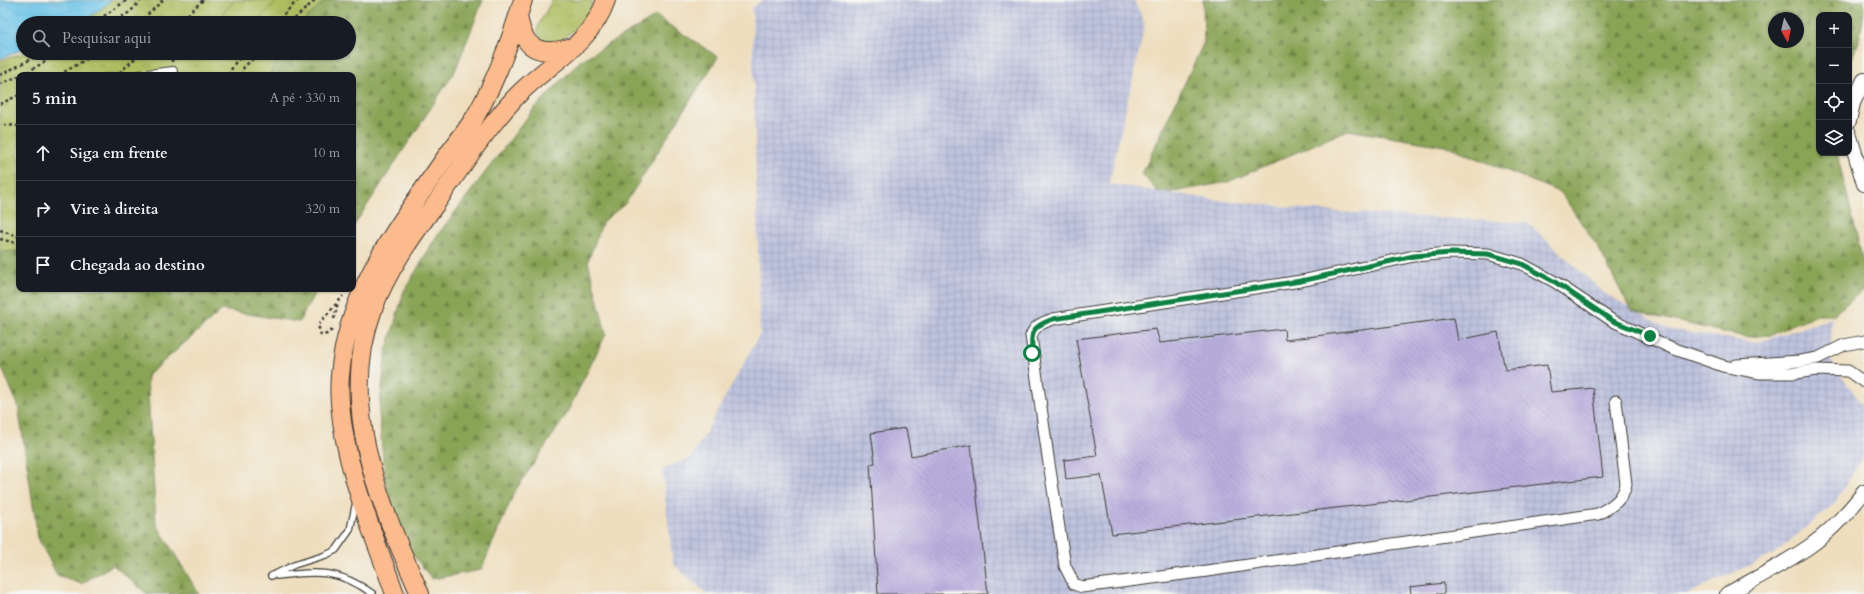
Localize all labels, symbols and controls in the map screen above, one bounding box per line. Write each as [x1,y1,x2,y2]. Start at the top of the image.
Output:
north arrow [1768,12,1804,48]
map controls [1816,12,1852,156]
button: + [1816,12,1852,48]
search box [16,16,356,60]
icon: search [30,27,52,49]
text: Pesquisar aqui [62,28,151,48]
button: − [1816,48,1852,84]
button: locate [1816,84,1852,120]
text: 5 min [32,87,77,110]
text: A pé · 330 m [270,89,340,107]
button: layers [1816,120,1852,156]
icon: ahead [32,142,54,164]
text: Siga em frente [70,143,168,163]
text: 10 m [312,144,340,162]
icon: right [32,198,54,220]
text: Vire à direita [70,199,158,219]
text: 320 m [306,200,340,218]
icon: arrive [32,254,54,276]
text: Chegada ao destino [70,255,205,275]
route end [1641,327,1659,345]
route start [1023,344,1041,362]

